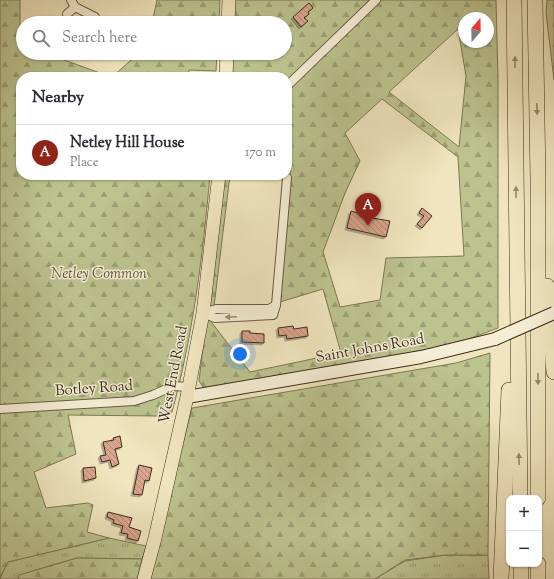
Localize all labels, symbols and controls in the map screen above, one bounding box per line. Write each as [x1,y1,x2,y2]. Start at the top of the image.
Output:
north arrow [458,12,494,48]
search box [16,16,292,60]
icon: search [30,27,52,49]
text: Search here [62,28,137,49]
one-way arrow [512,55,518,68]
text: Nearby [32,86,84,110]
one-way arrow [533,103,540,115]
text: Netley Hill House [70,133,185,154]
text: A [40,144,50,162]
text: 170 m [245,144,276,162]
text: Place [70,154,99,172]
one-way arrow [513,185,519,198]
pin: A [355,193,381,226]
park label: Netley Common [51,264,147,285]
one-way arrow [224,314,237,320]
street label: West End Road [154,324,194,426]
street label: Saint Johns Road [314,329,427,369]
your location [230,344,250,364]
one-way arrow [535,373,541,386]
street label: Botley Road [54,376,134,402]
one-way arrow [516,452,522,465]
map controls [506,495,542,567]
button: + [506,495,542,531]
button: − [506,531,542,567]

